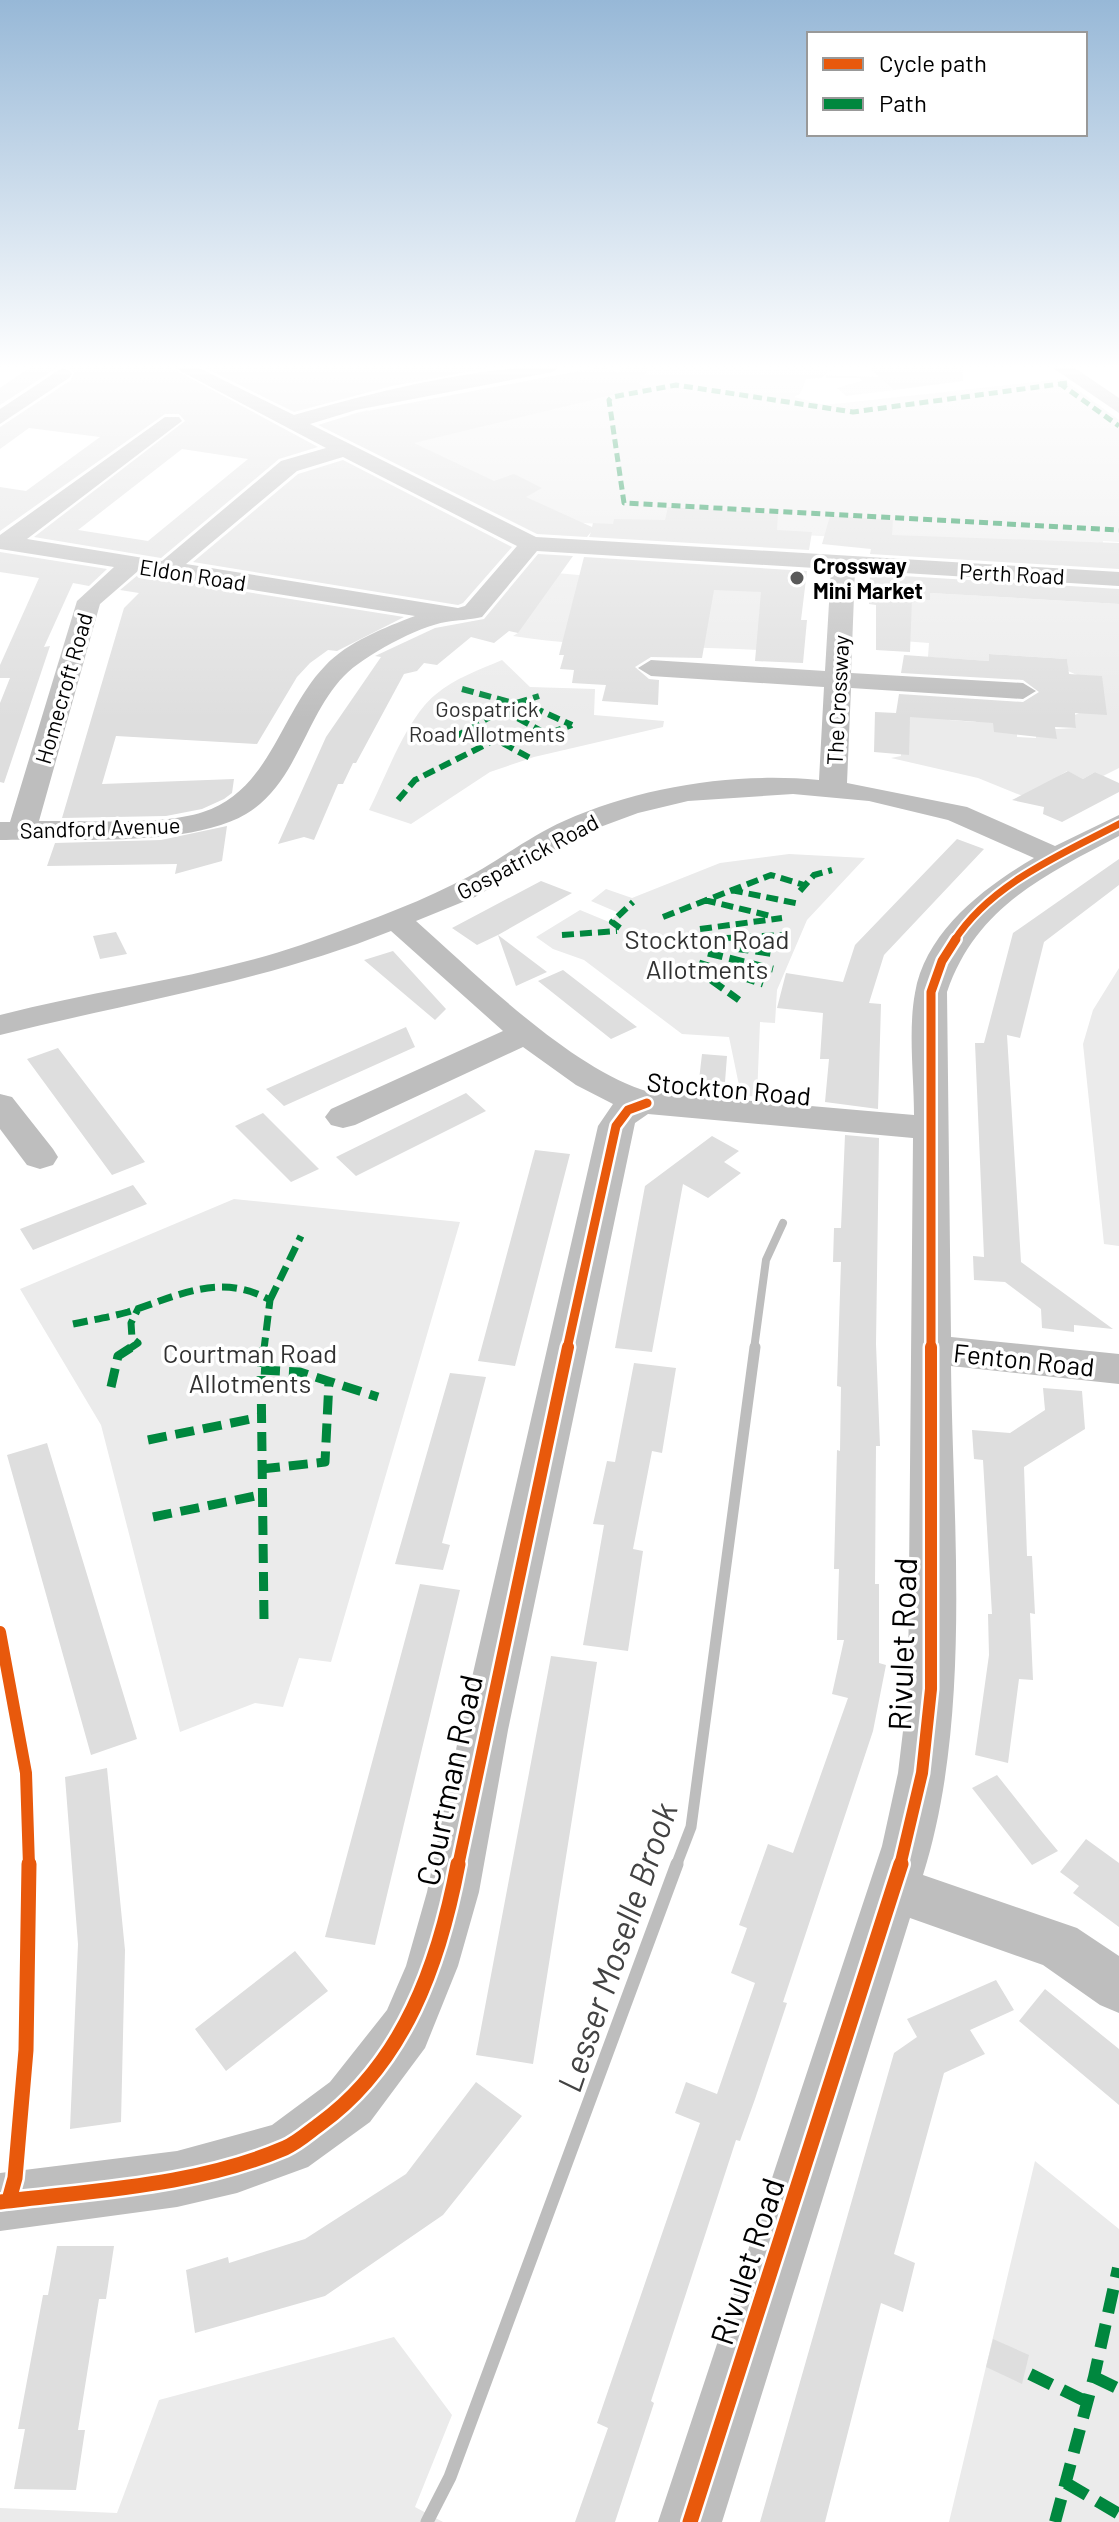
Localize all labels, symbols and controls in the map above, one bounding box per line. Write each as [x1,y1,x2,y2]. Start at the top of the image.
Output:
legend [807,32,1087,136]
text: Cycle path [879,48,987,77]
text: Path [879,88,927,117]
place label: Crossway Mini Market [813,552,923,603]
street label: Eldon Road [138,553,248,595]
street label: Perth Road [959,557,1065,589]
marker: Crossway Mini Market [788,569,806,587]
street label: Homecroft Road [29,609,97,767]
street label: The Crossway [821,634,853,766]
park label: Gospatrick Road Allotments [409,695,565,746]
street label: Gospatrick Road [452,808,602,904]
street label: Sandford Avenue [19,811,181,843]
park label: Stockton Road Allotments [625,923,789,984]
street label: Stockton Road [646,1065,812,1111]
street label: Fenton Road [952,1336,1096,1382]
park label: Courtman Road Allotments [163,1337,337,1398]
street label: Rivulet Road [879,1557,923,1731]
street label: Courtman Road [407,1671,489,1889]
water label: Lesser Moselle Brook [547,1797,685,2097]
street label: Rivulet Road [701,2173,791,2349]

